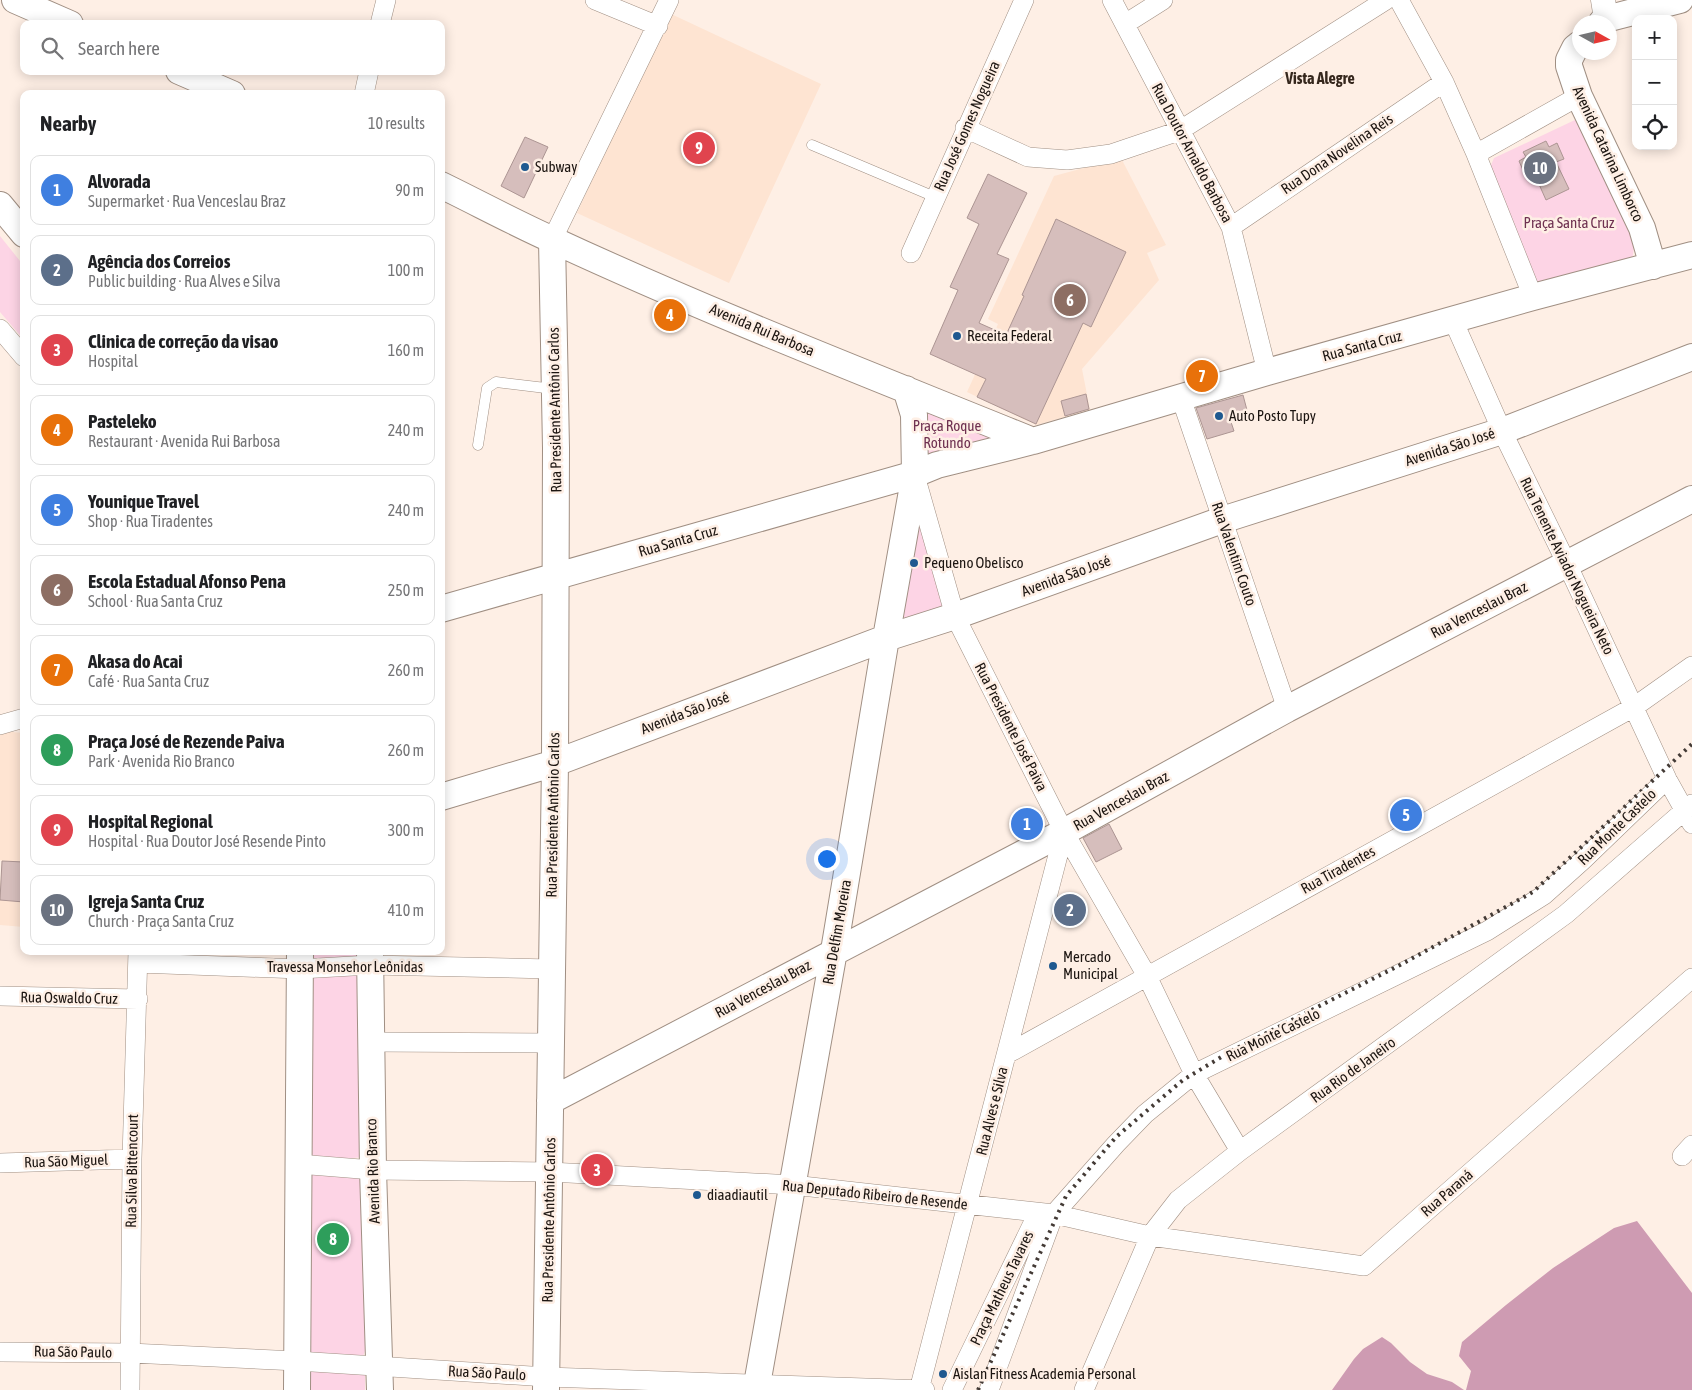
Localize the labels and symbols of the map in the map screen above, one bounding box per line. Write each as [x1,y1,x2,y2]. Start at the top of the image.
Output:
north arrow [1572,15,1617,60]
street label: Rua José Gomes Nogueira [930,58,1003,194]
district label: Vista Alegre [1284,69,1355,87]
street label: Rua Doutor Arnaldo Barbosa [1149,80,1236,225]
street label: Avenida Catarina Limborco [1570,83,1647,224]
street label: Rua Dona Novelina Reis [1278,110,1396,197]
pin: 9 [683,129,715,167]
pin: 10 [1524,149,1556,187]
place label: Subway [535,158,577,175]
marker: Subway [519,161,531,173]
park label: Praça Santa Cruz [1524,214,1615,231]
pin: 6 [1054,281,1086,319]
pin: 4 [654,296,686,334]
street label: Avenida Rui Barbosa [707,300,817,359]
street label: Rua Presidente Antônio Carlos [545,327,564,493]
place label: Receita Federal [967,327,1052,344]
street label: Rua Santa Cruz [1320,327,1404,364]
marker: Receita Federal [951,330,963,342]
pin: 7 [1186,357,1218,395]
place label: Auto Posto Tupy [1229,407,1316,424]
marker: Auto Posto Tupy [1213,410,1225,422]
park label: Praça Roque Rotundo [913,417,982,451]
street label: Avenida São José [1403,424,1497,469]
street label: Rua Tenente Aviador Nogueira Neto [1517,474,1618,657]
street label: Rua Valentim Couto [1209,500,1260,608]
street label: Rua Santa Cruz [636,521,720,560]
street label: Avenida São José [1019,552,1113,599]
place label: Pequeno Obelisco [924,554,1023,571]
marker: Pequeno Obelisco [908,557,920,569]
street label: Rua Venceslau Braz [1428,578,1531,641]
street label: Rua Presidente José Paiva [972,660,1051,794]
street label: Avenida São José [638,688,732,737]
street label: Rua Presidente Antônio Carlos [543,732,562,898]
street label: Rua Venceslau Braz [1070,767,1172,834]
street label: Rua Monte Castelo [1574,785,1659,868]
pin: 5 [1390,796,1422,834]
pin: 1 [1011,805,1043,843]
street label: Rua Tiradentes [1298,842,1378,897]
your location [814,846,840,872]
street label: Rua Delfim Moreira [819,878,854,986]
pin: 2 [1054,891,1086,929]
place label: Mercado Municipal [1063,948,1118,982]
street label: Rua Venceslau Braz [712,956,814,1021]
street label: Travessa Monsehor Leônidas [267,958,423,975]
marker: Mercado Municipal [1047,960,1059,972]
street label: Rua Oswaldo Cruz [20,988,118,1007]
street label: Rua Monte Castelo [1223,1005,1322,1065]
street label: Rua Rio de Janeiro [1307,1033,1398,1106]
street label: Rua Alves e Silva [972,1065,1011,1157]
street label: Rua Silva Bittencourt [122,1114,141,1228]
street label: Avenida Rio Branco [362,1118,383,1224]
street label: Rua Presidente Antônio Carlos [539,1137,558,1303]
street label: Rua São Miguel [24,1151,108,1170]
pin: 3 [581,1151,613,1189]
street label: Rua Paraná [1417,1165,1476,1220]
street label: Rua Deputado Ribeiro de Resende [782,1176,969,1213]
place label: diaadiautil [707,1186,768,1203]
marker: diaadiautil [691,1189,703,1201]
pin: 8 [317,1220,349,1258]
street label: Praça Matheus Tavares [966,1228,1037,1348]
street label: Rua São Paulo [34,1342,112,1361]
street label: Rua São Paulo [447,1362,527,1383]
place label: Aislan Fitness Academia Personal [953,1365,1136,1382]
marker: Aislan Fitness Academia Personal [937,1368,949,1380]

